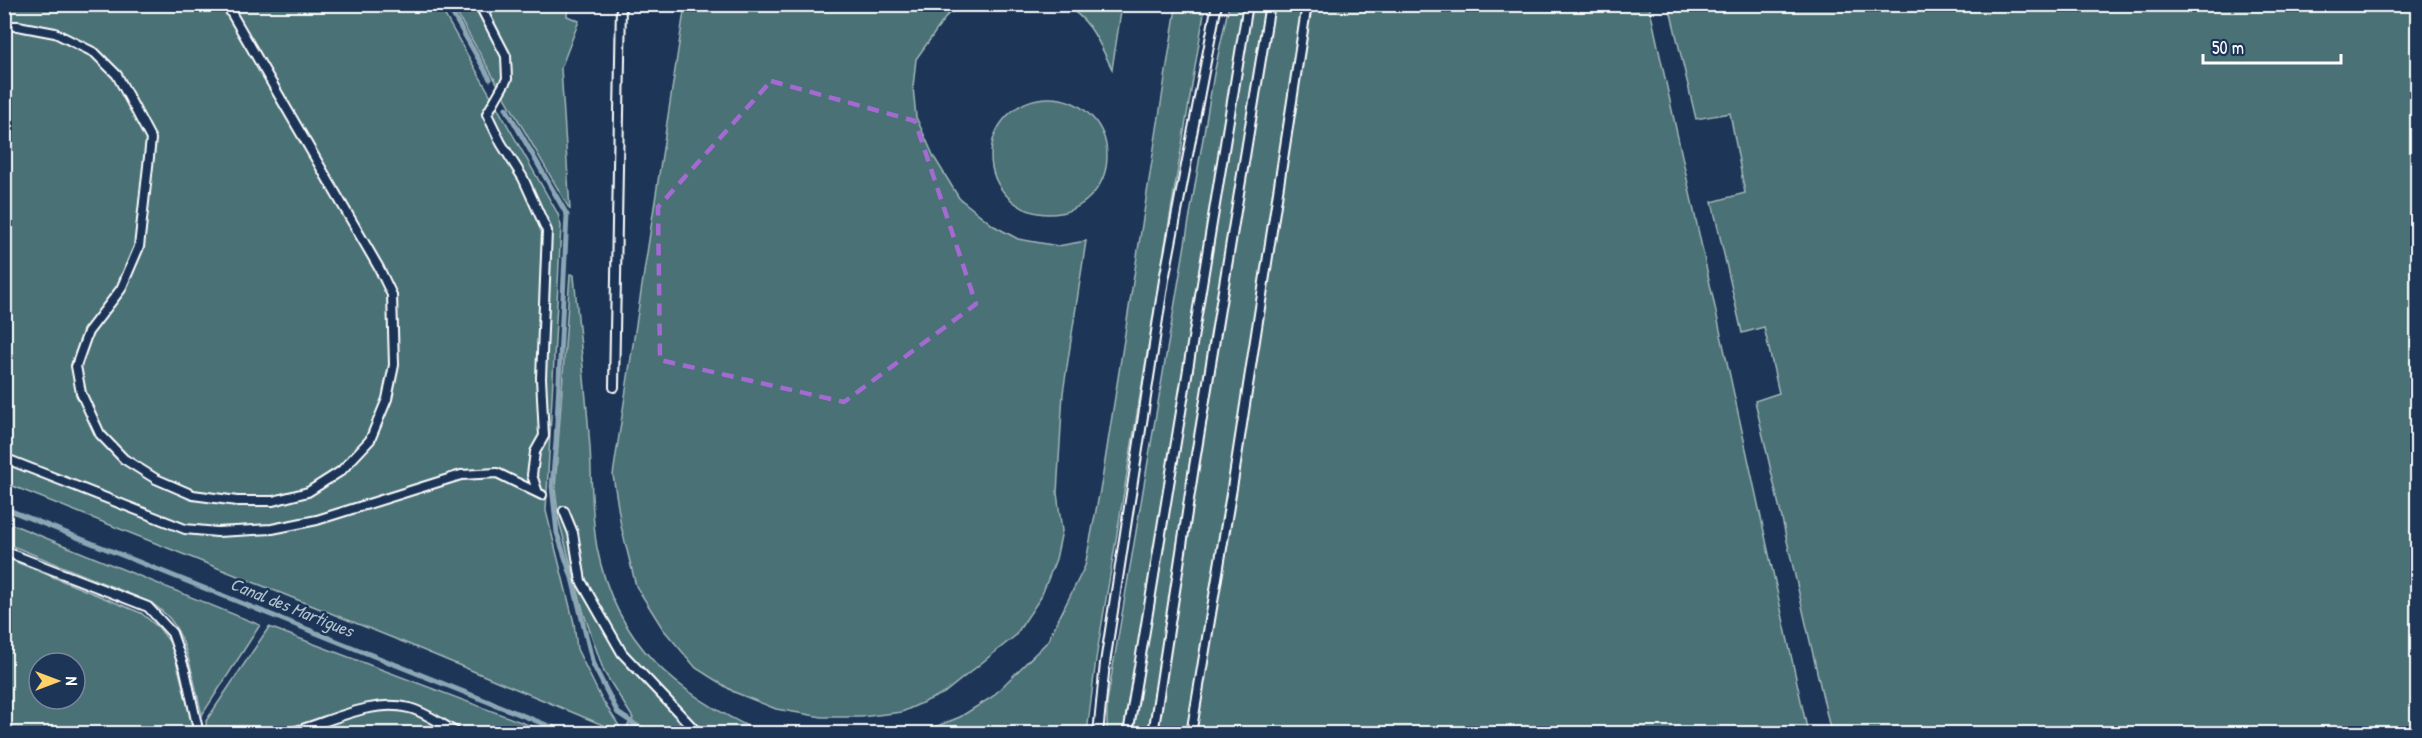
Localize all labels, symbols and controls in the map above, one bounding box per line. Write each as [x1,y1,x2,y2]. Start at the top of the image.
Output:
scale bar [2203,27,2341,65]
text: 50 m [2212,35,2244,60]
water label: Canal des Martigues [227,571,359,644]
north arrow [27,651,87,711]
text: N [61,677,83,686]

